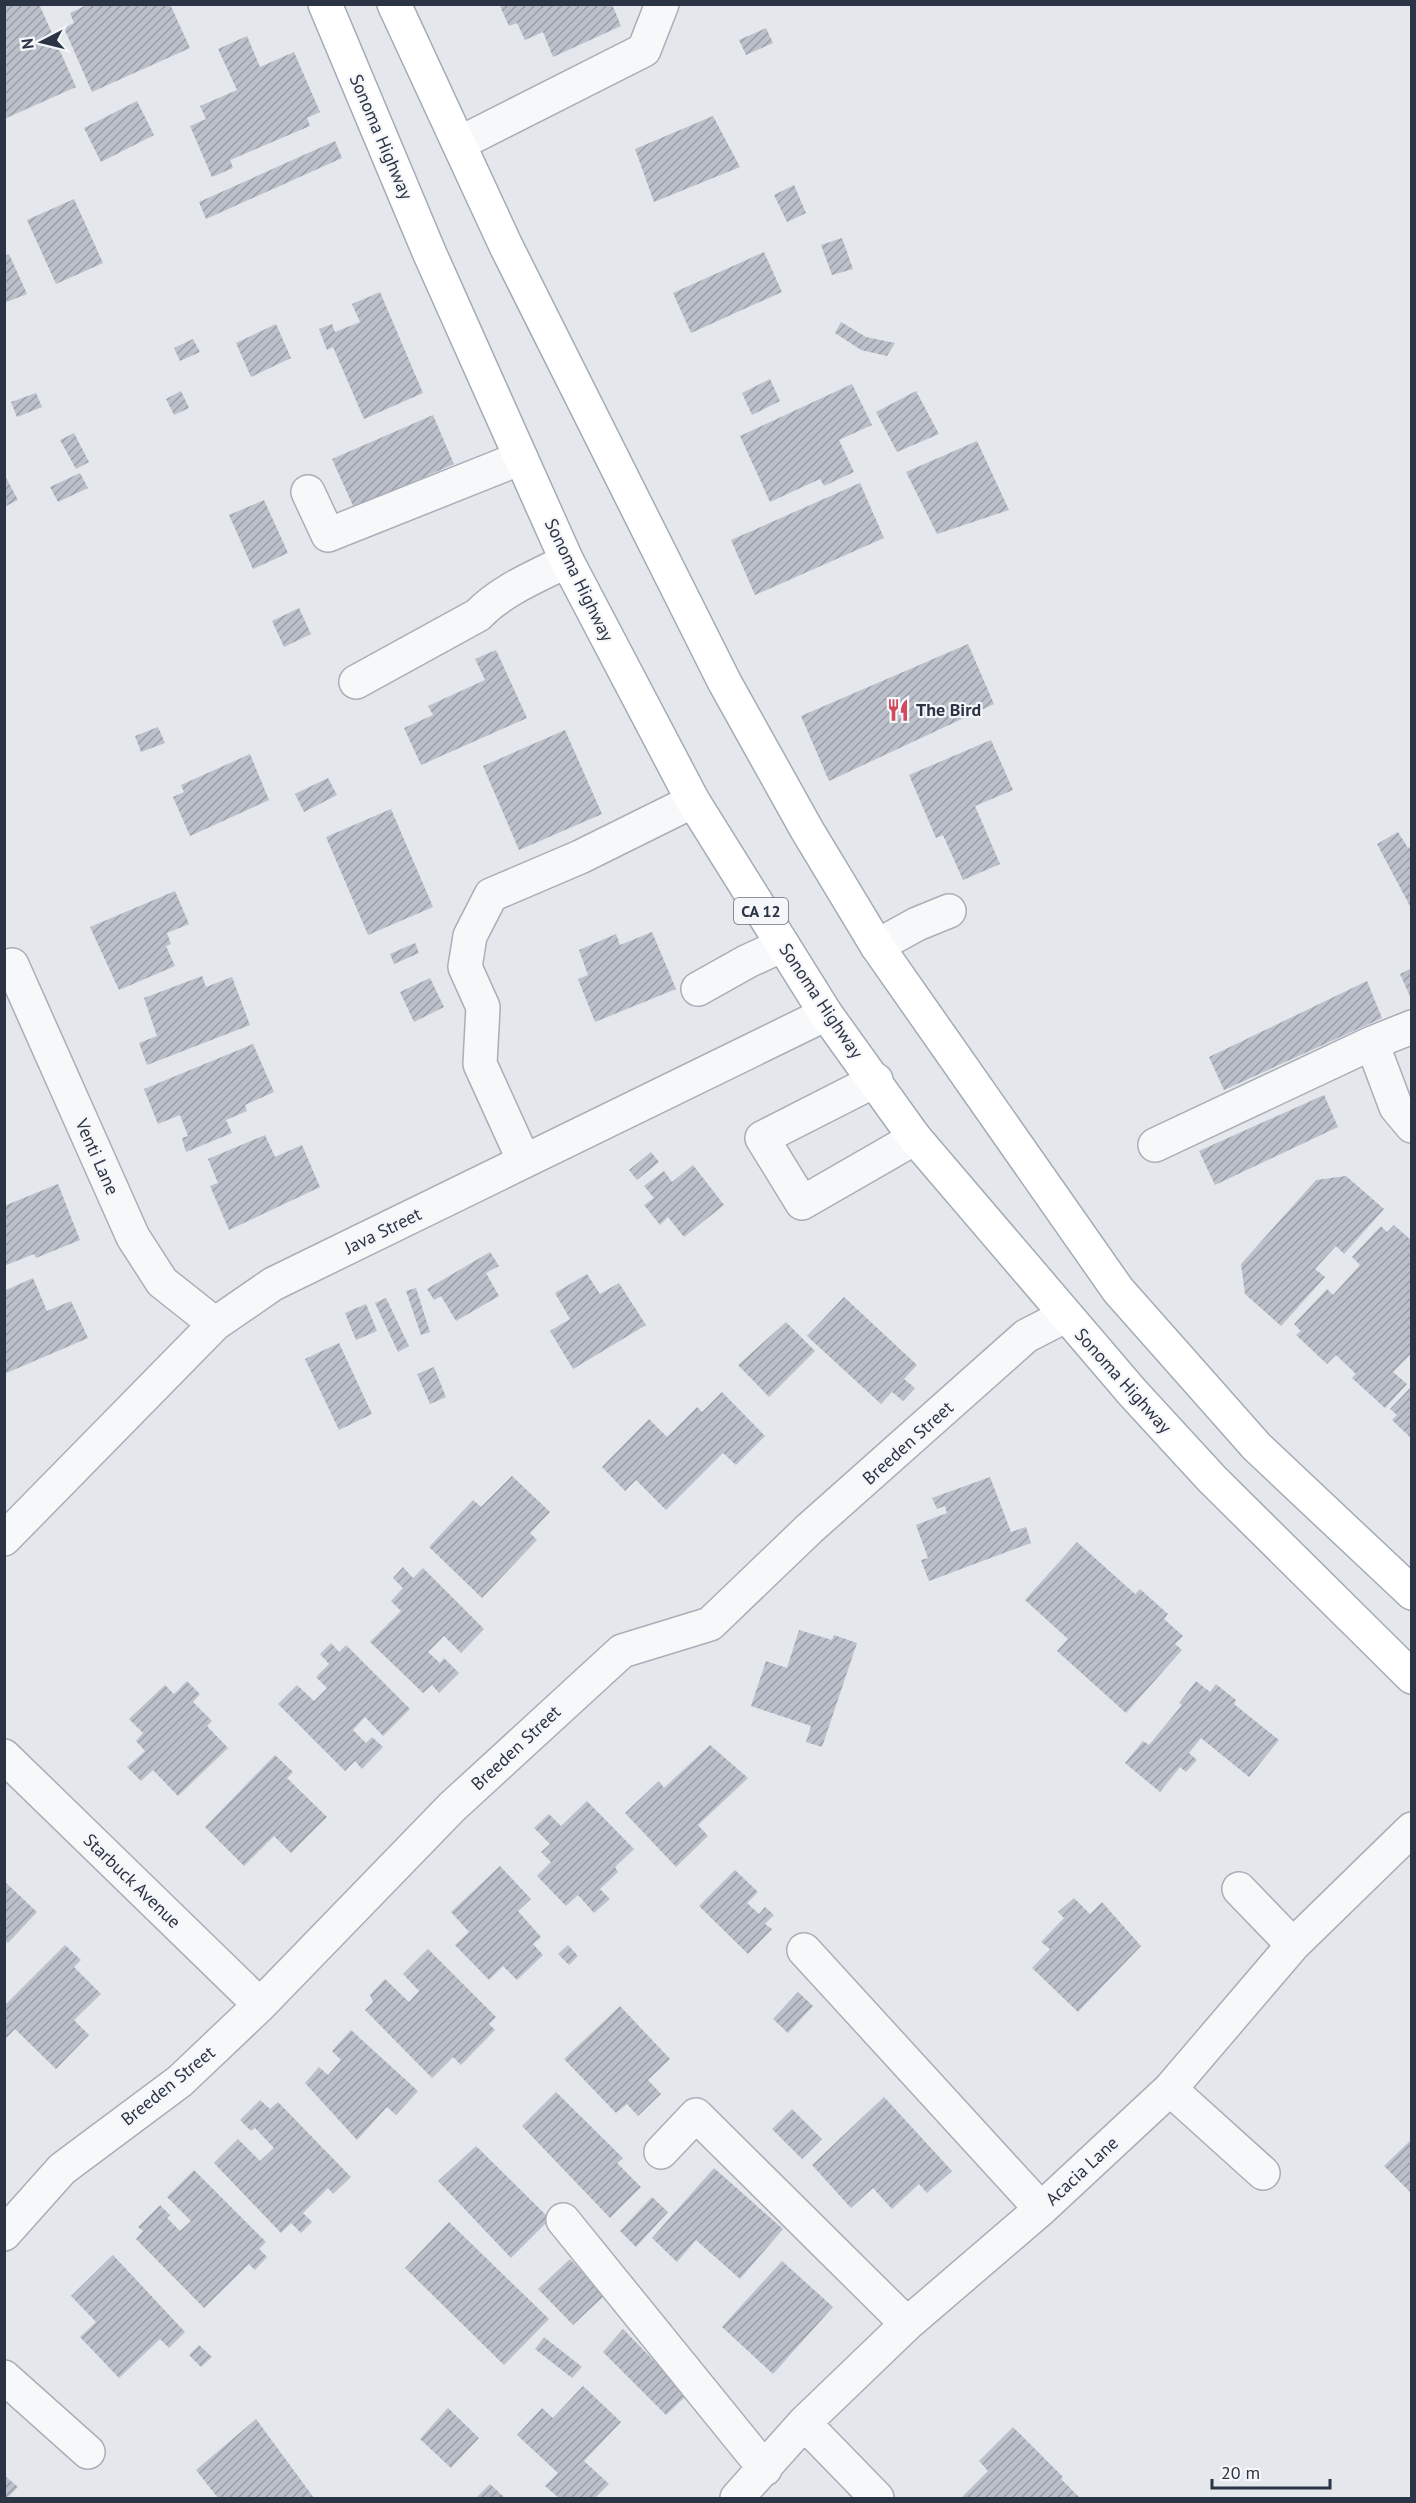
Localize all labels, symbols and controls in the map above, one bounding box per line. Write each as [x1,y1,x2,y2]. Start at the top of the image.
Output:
north arrow [12,12,72,72]
text: N [17,37,38,50]
street label: Sonoma Highway [345,71,418,204]
street label: Sonoma Highway [540,515,619,646]
restaurant icon: The Bird [885,697,911,723]
place label: The Bird [916,698,981,721]
road number: CA 12 [734,898,788,924]
street label: Sonoma Highway [774,939,869,1063]
street label: Venti Lane [70,1114,124,1198]
street label: Java Street [340,1202,425,1259]
street label: Sonoma Highway [1070,1323,1177,1439]
street label: Breeden Street [858,1396,958,1489]
street label: Breeden Street [466,1700,565,1795]
street label: Starbuck Avenue [79,1828,186,1933]
street label: Breeden Street [116,2041,219,2130]
street label: Acacia Lane [1041,2131,1123,2210]
scale bar [1212,2452,1330,2490]
text: 20 m [1221,2461,1260,2484]

